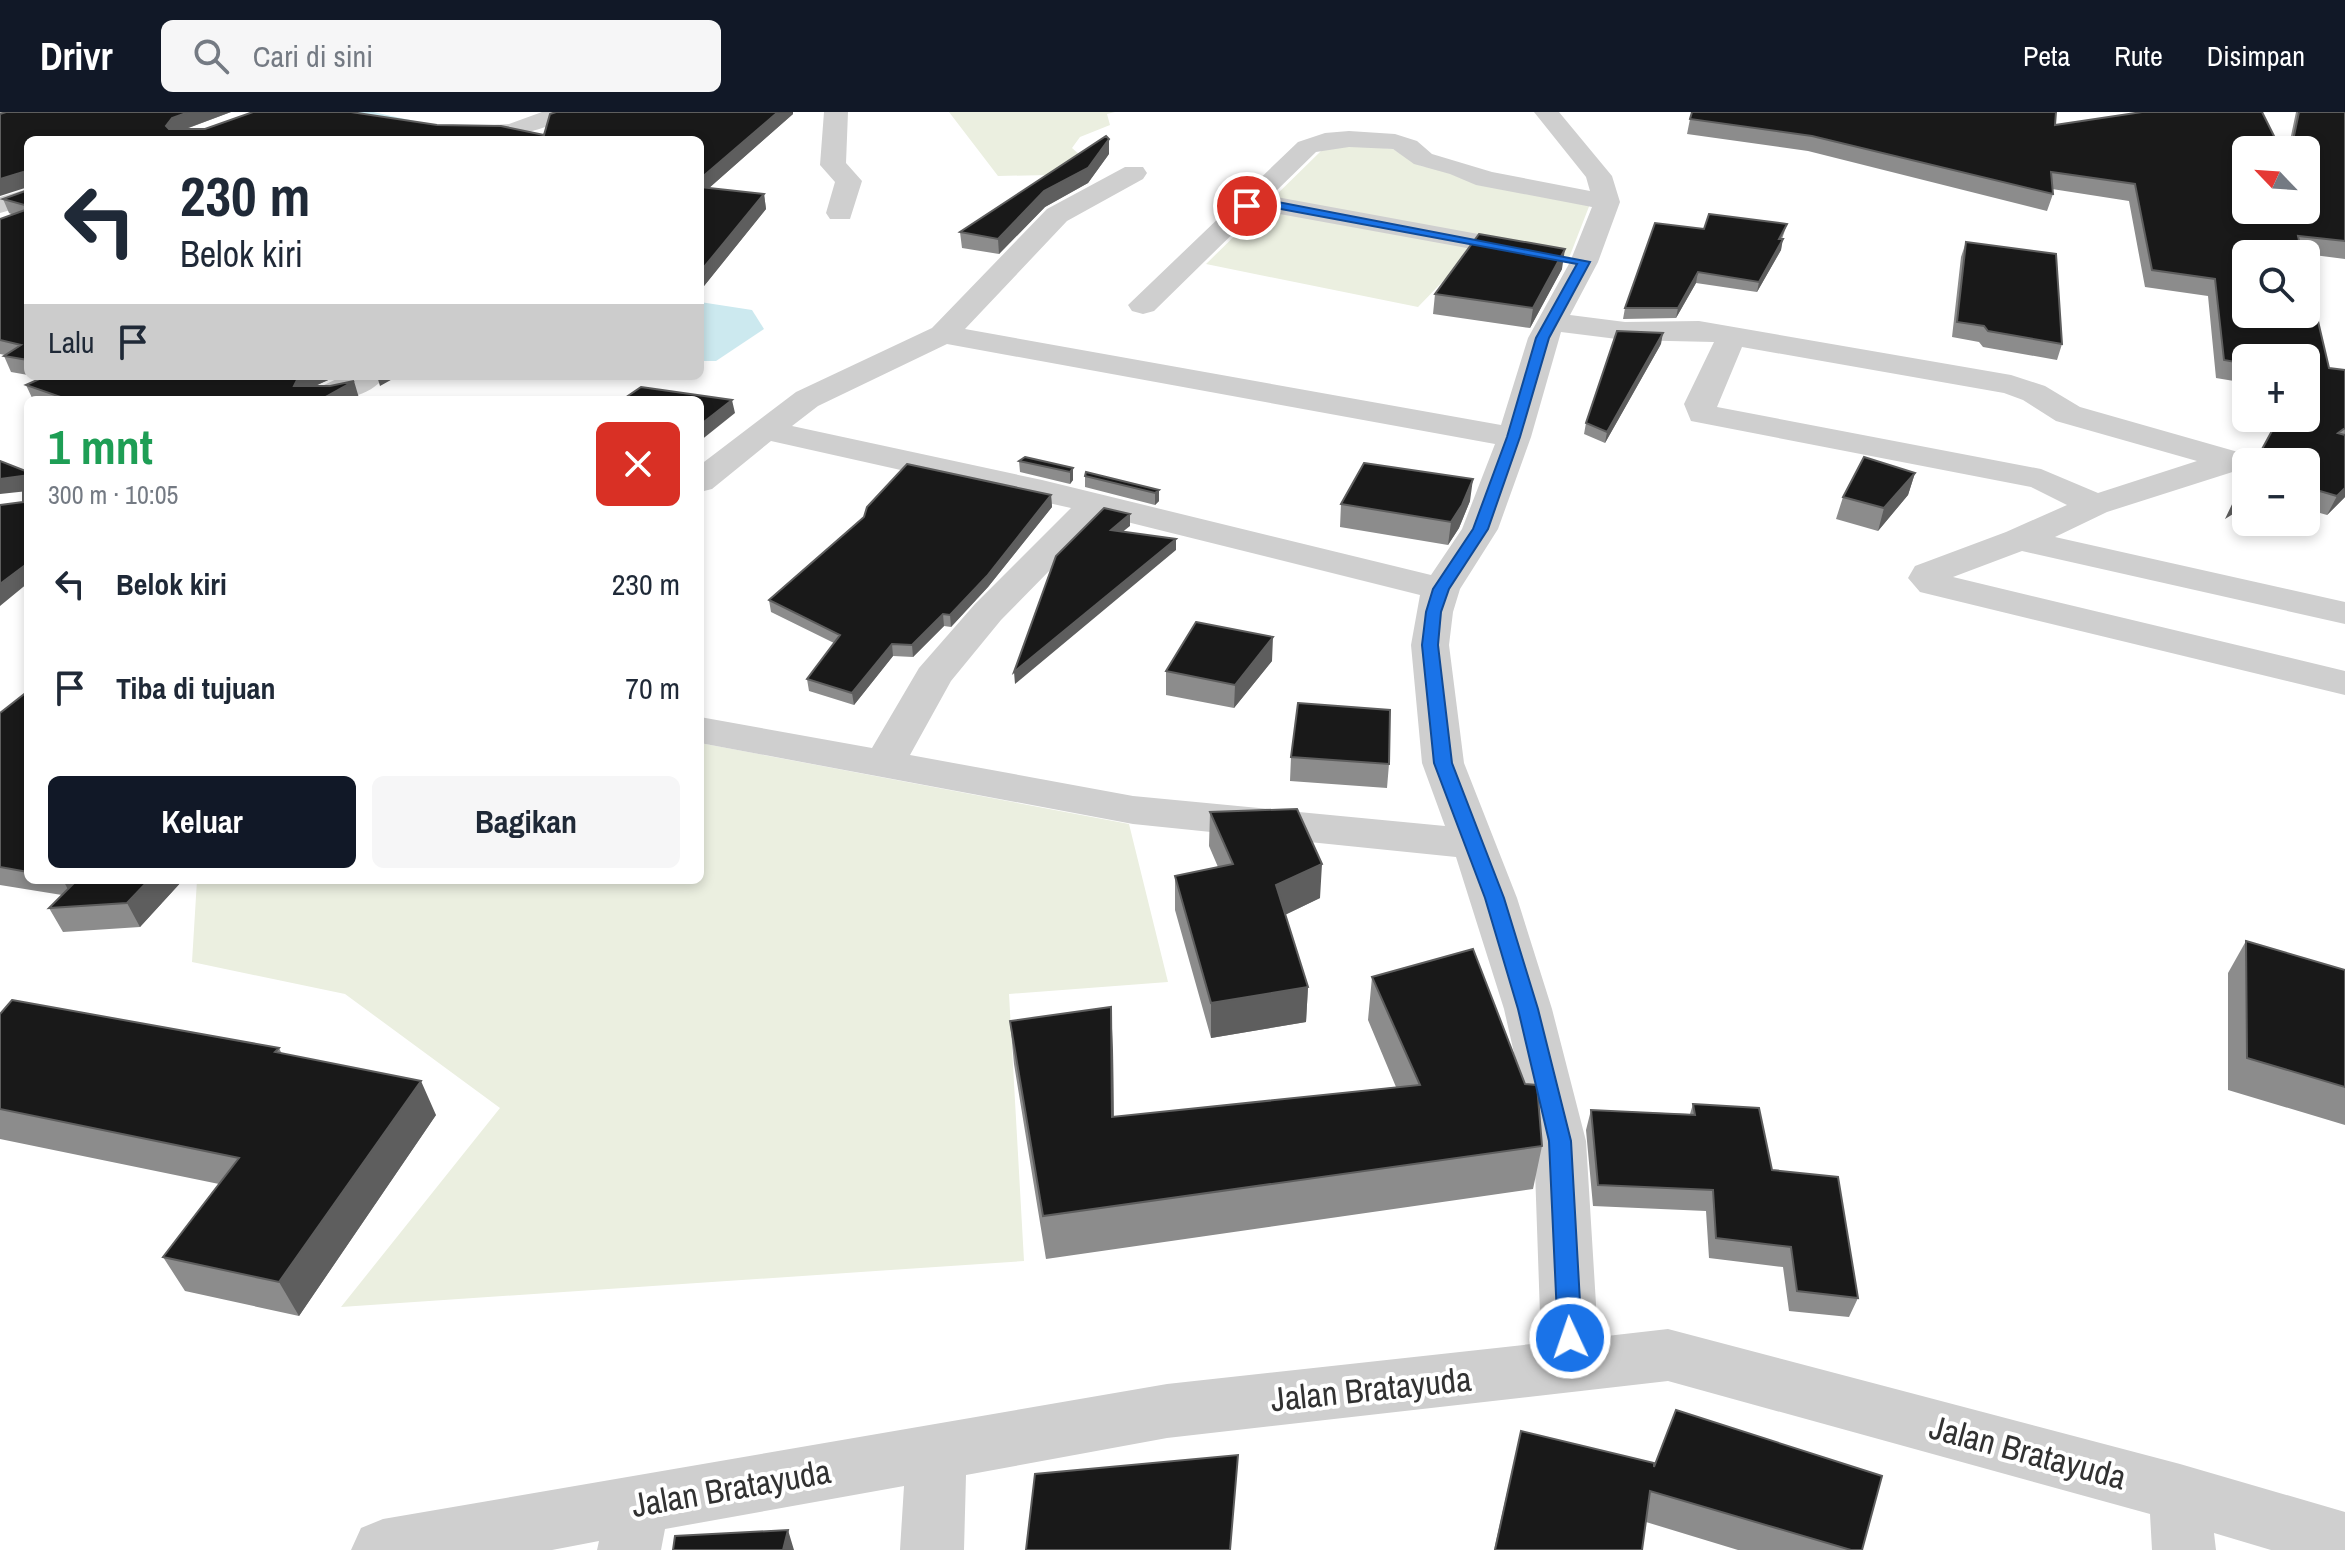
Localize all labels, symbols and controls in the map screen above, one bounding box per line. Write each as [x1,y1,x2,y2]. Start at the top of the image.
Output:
search box [161,20,721,92]
text: Drivr [40,31,113,82]
icon: search [189,34,233,78]
text: Cari di sini [253,36,373,76]
text: Peta [2023,37,2070,75]
text: Rute [2114,37,2163,75]
text: Disimpan [2207,37,2305,75]
north arrow [2232,136,2320,224]
map controls [2232,136,2320,536]
text: 230 m [180,158,310,233]
icon: left [48,168,152,272]
pin [1213,172,1281,240]
icon: arrive [1225,184,1269,228]
text: Belok kiri [180,230,303,278]
button: search [2232,240,2320,328]
icon: arrive [111,320,155,364]
text: Lalu [48,322,95,362]
button: + [2232,344,2320,432]
text: 1 mnt [48,414,153,479]
button: close [596,422,680,506]
button: − [2232,448,2320,536]
text: 300 m · 10:05 [48,477,178,512]
icon: left [48,562,92,606]
text: Belok kiri [116,564,227,604]
text: 230 m [612,564,680,604]
icon: arrive [48,666,92,710]
text: Tiba di tujuan [116,668,276,708]
text: 70 m [625,668,680,708]
button: Keluar [48,776,356,868]
button: Bagikan [372,776,680,868]
position arrow [1528,1296,1612,1380]
street label: Jalan Bratayuda [1268,1356,1474,1422]
street label: Jalan Bratayuda [1925,1404,2132,1500]
street label: Jalan Bratayuda [628,1448,835,1528]

